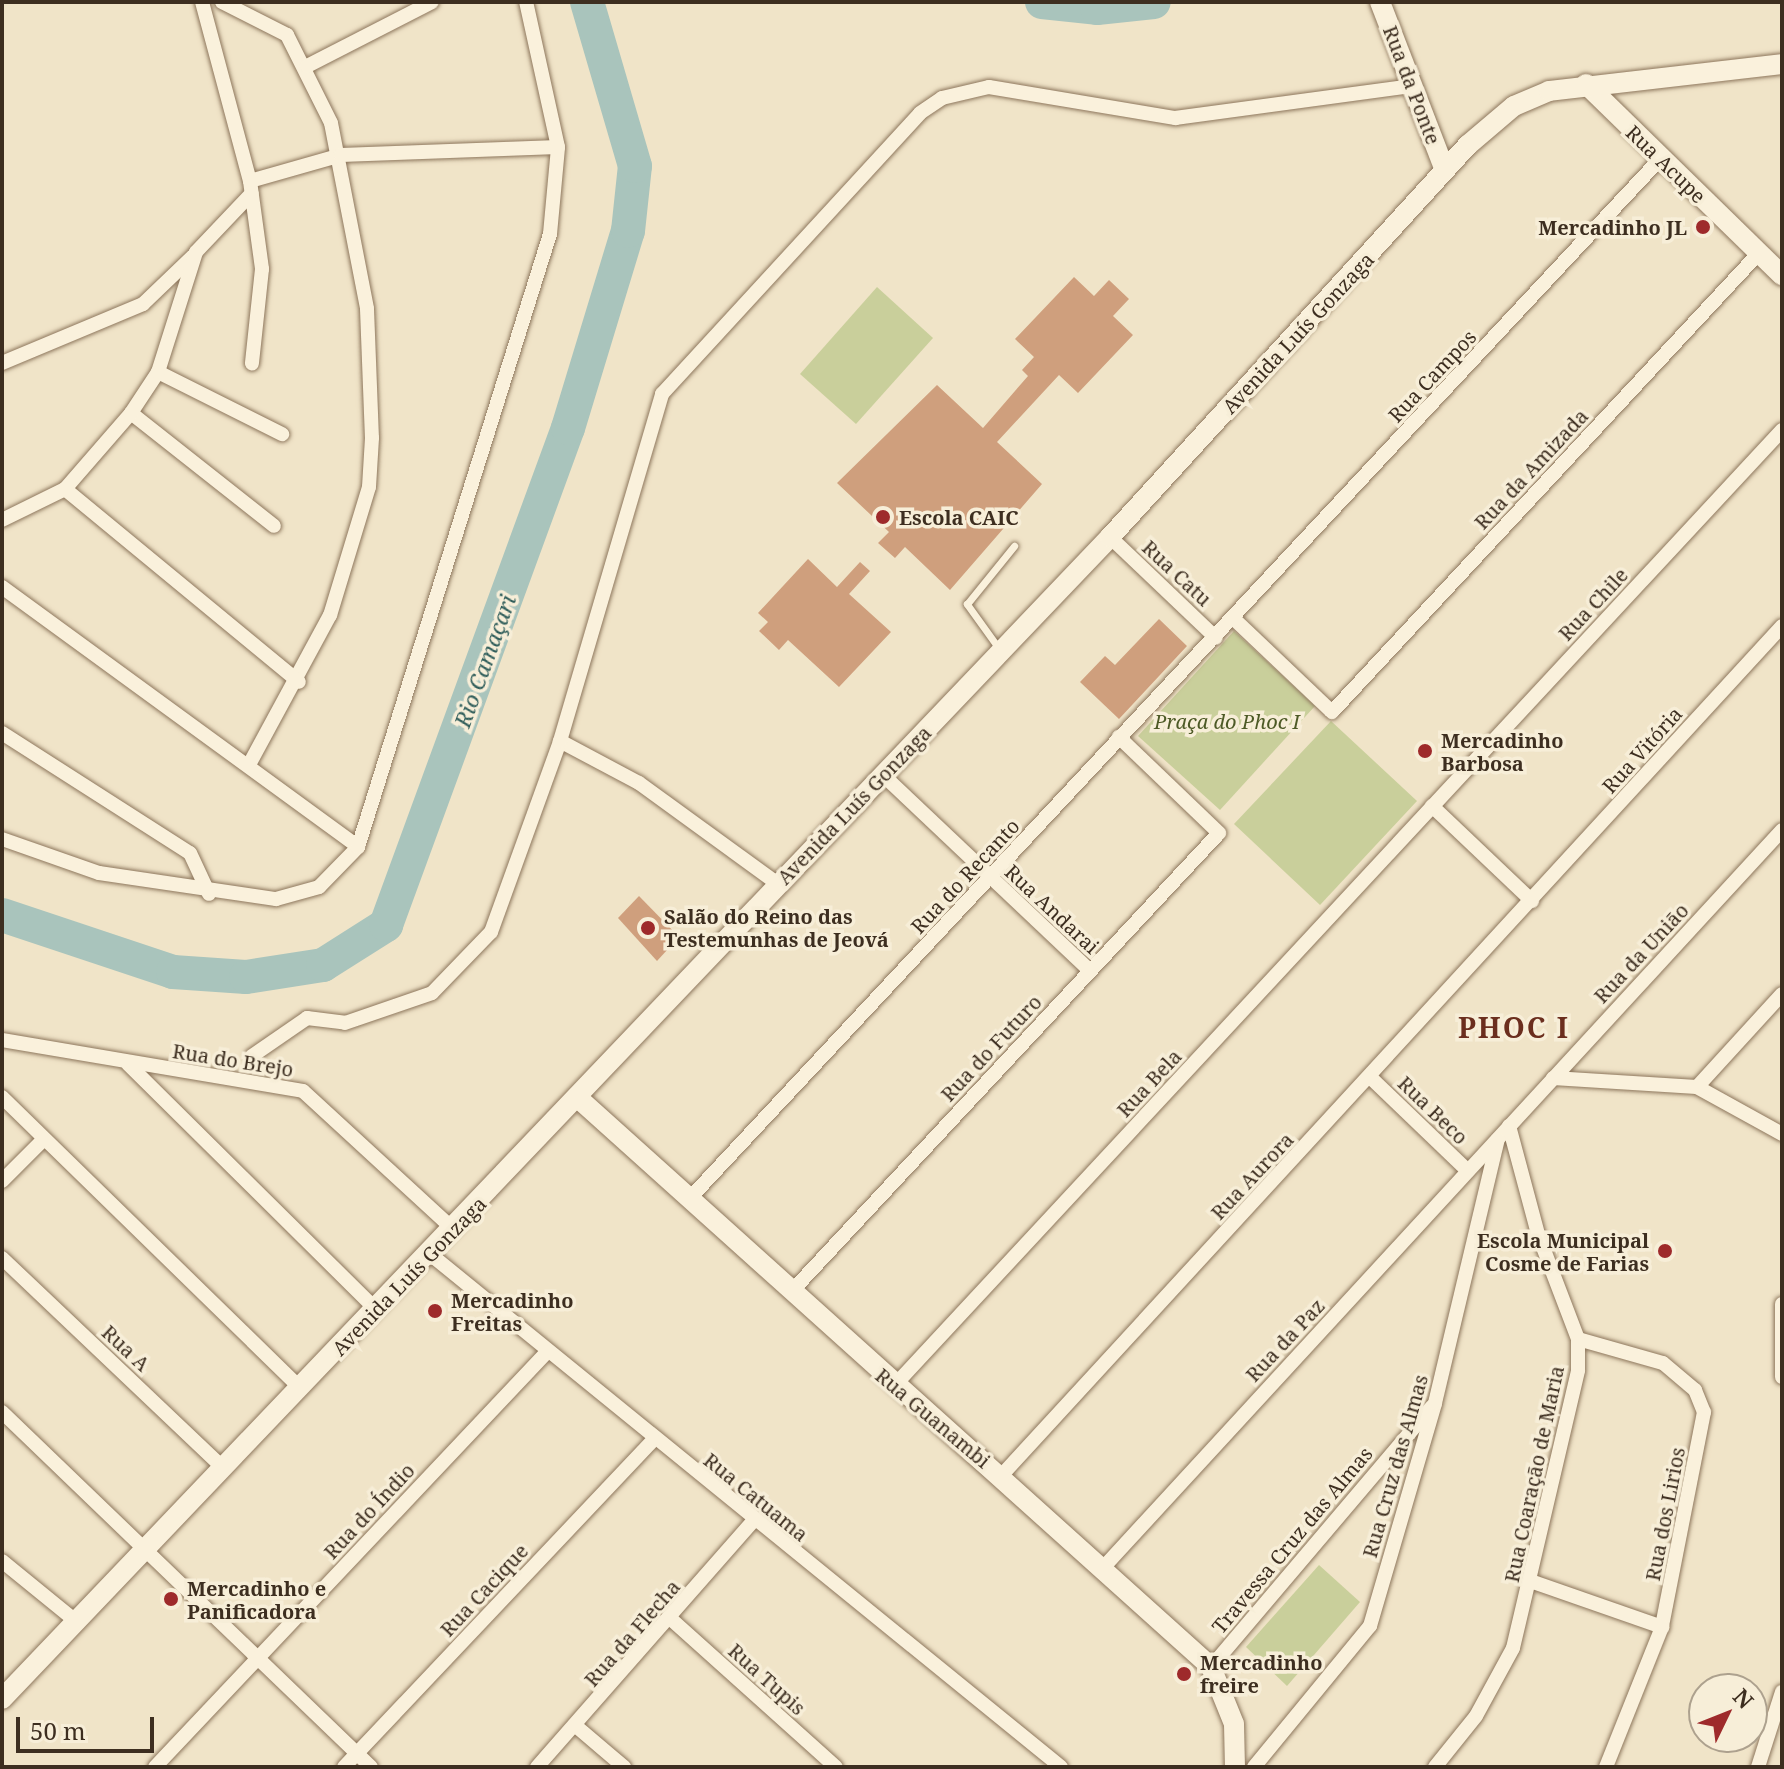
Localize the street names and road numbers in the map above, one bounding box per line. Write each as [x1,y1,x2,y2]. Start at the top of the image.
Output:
street label: Rua da Ponte [1378,22,1446,148]
street label: Rua Acupe [1621,120,1711,208]
street label: Avenida Luís Gonzaga [1217,248,1379,418]
street label: Rua Campos [1383,325,1481,427]
street label: Rua da Amizada [1469,404,1593,534]
street label: Rua Catu [1138,535,1216,611]
street label: Rua Chile [1553,563,1633,645]
street label: Rua Vitória [1597,702,1687,798]
street label: Avenida Luís Gonzaga [772,721,936,889]
street label: Rua do Recanto [906,814,1024,938]
street label: Rua Andarai [1000,859,1104,959]
street label: Rua da União [1589,898,1693,1008]
street label: Rua do Futuro [936,990,1046,1106]
street label: Rua do Brejo [171,1039,295,1081]
street label: Rua Bela [1112,1044,1186,1122]
street label: Rua Beco [1393,1071,1473,1149]
street label: Rua Aurora [1206,1128,1298,1224]
street label: Avenida Luís Gonzaga [327,1192,491,1360]
street label: Rua da Paz [1241,1294,1329,1386]
street label: Rua A [97,1320,155,1376]
street label: Rua Guanambi [871,1363,995,1473]
street label: Rua Coaração de Maria [1499,1364,1569,1584]
street label: Rua Cruz das Almas [1357,1372,1433,1560]
street label: Travessa Cruz das Almas [1207,1442,1377,1638]
street label: Rua dos Lirios [1640,1445,1690,1583]
street label: Rua Catuama [699,1448,813,1546]
street label: Rua do Índio [319,1458,419,1564]
street label: Rua Cacique [435,1539,533,1641]
street label: Rua da Flecha [579,1575,685,1691]
street label: Rua Tupis [724,1638,810,1720]

